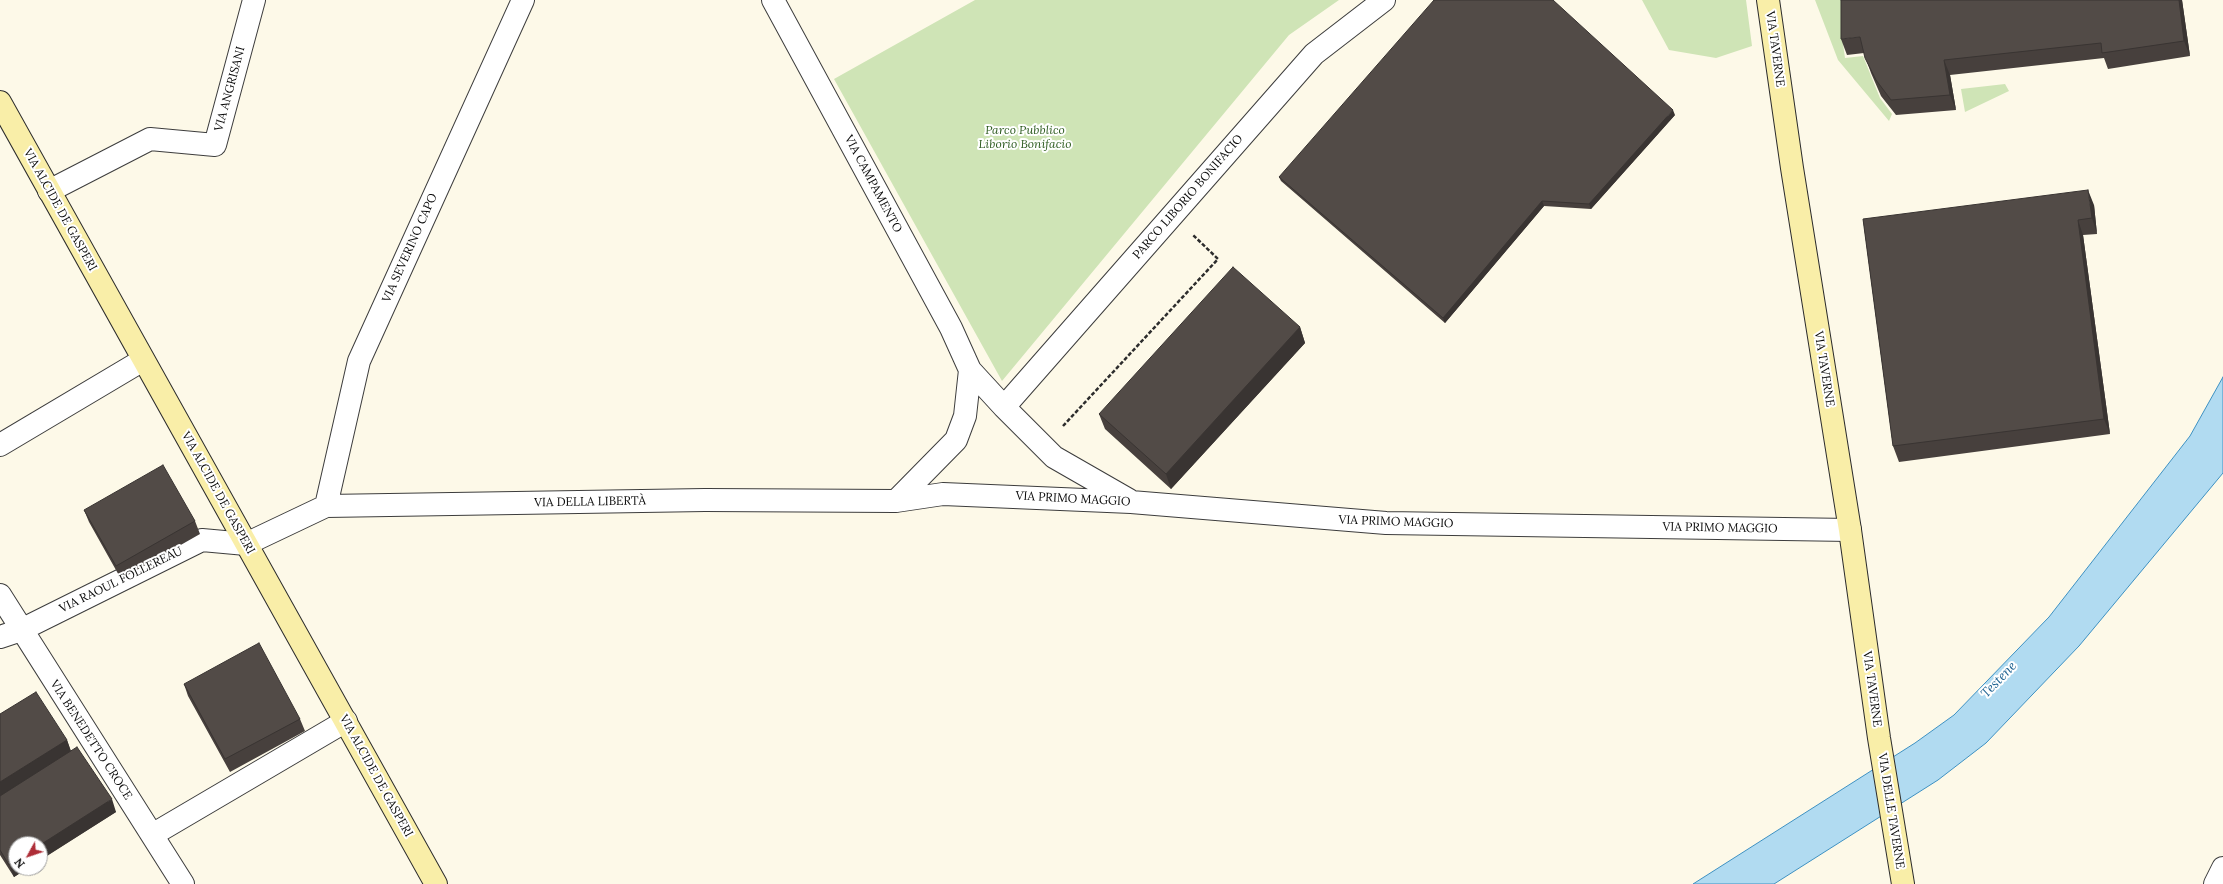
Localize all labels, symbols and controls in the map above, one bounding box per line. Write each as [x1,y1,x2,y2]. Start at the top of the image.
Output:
street label: VIA TAVERNE [1763,10,1787,88]
street label: VIA ANGRISANI [212,45,248,133]
park label: Parco Pubblico Liborio Bonifacio [979,124,1071,152]
street label: PARCO LIBORIO BONIFACIO [1130,132,1246,262]
street label: VIA CAMPAMENTO [841,133,905,235]
street label: VIA ALCIDE DE GASPERI [20,146,100,274]
street label: VIA SEVERINO CAPO [379,191,441,305]
street label: VIA TAVERNE [1811,330,1837,408]
street label: VIA ALCIDE DE GASPERI [178,429,258,557]
street label: VIA PRIMO MAGGIO [1015,489,1131,509]
street label: VIA DELLA LIBERTÀ [534,494,646,510]
street label: VIA PRIMO MAGGIO [1338,513,1454,531]
street label: VIA PRIMO MAGGIO [1662,520,1778,536]
street label: VIA RAOUL FOLLEREAU [57,544,185,616]
street label: VIA TAVERNE [1860,650,1884,728]
water label: Testene [1978,659,2020,701]
street label: VIA BENEDETTO CROCE [47,678,135,802]
street label: VIA ALCIDE DE GASPERI [336,712,416,840]
street label: VIA DELLE TAVERNE [1875,752,1907,870]
north arrow [8,836,48,876]
text: N [11,855,28,871]

